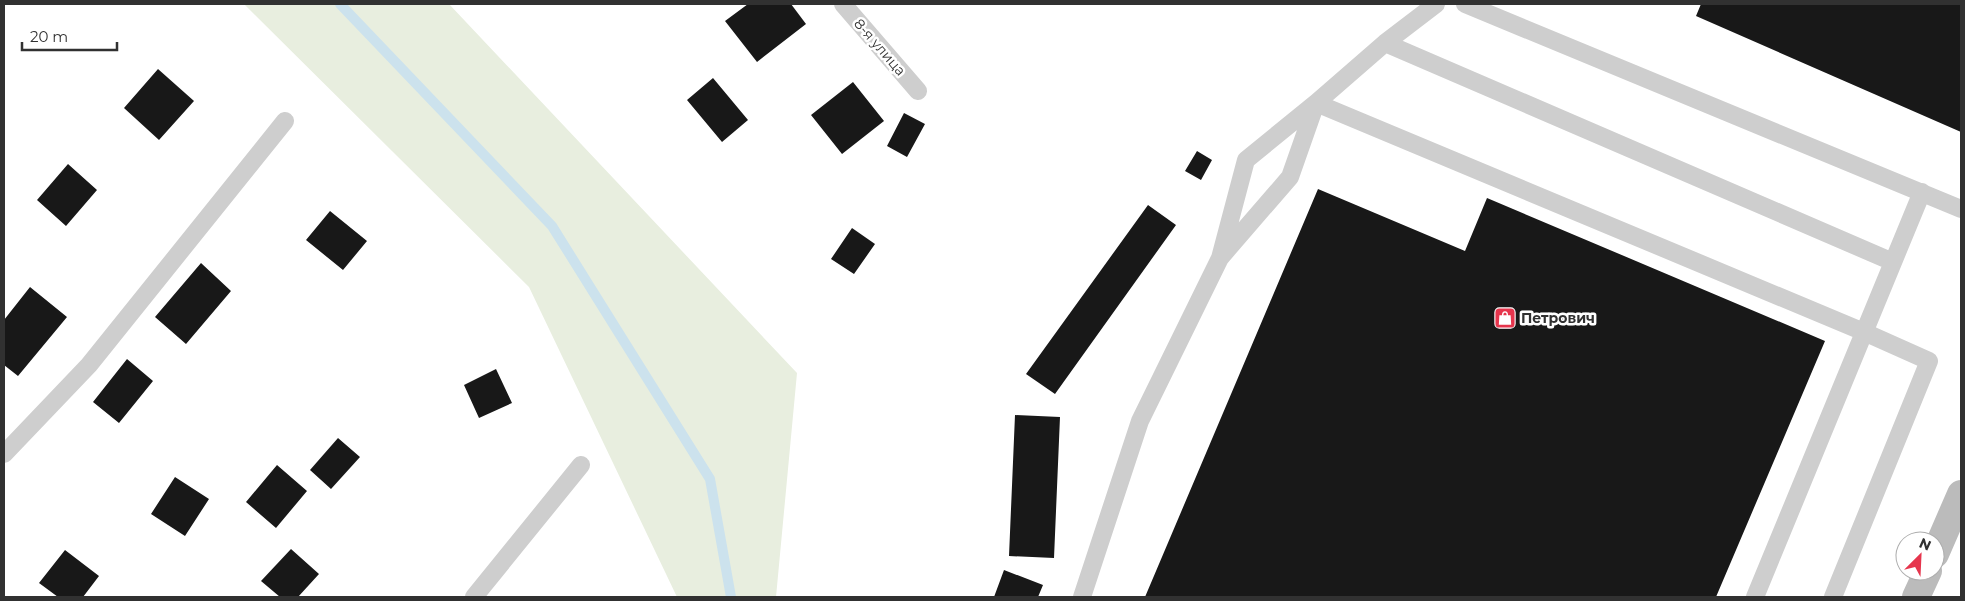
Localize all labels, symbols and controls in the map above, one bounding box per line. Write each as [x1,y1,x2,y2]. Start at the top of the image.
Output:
street label: 8-я улица [850,15,910,79]
scale bar [22,20,118,52]
text: 20 m [30,27,68,46]
shop icon: Петрович [1493,306,1517,330]
place label: Петрович [1521,309,1595,327]
north arrow [1895,531,1945,581]
text: N [1916,534,1934,555]

